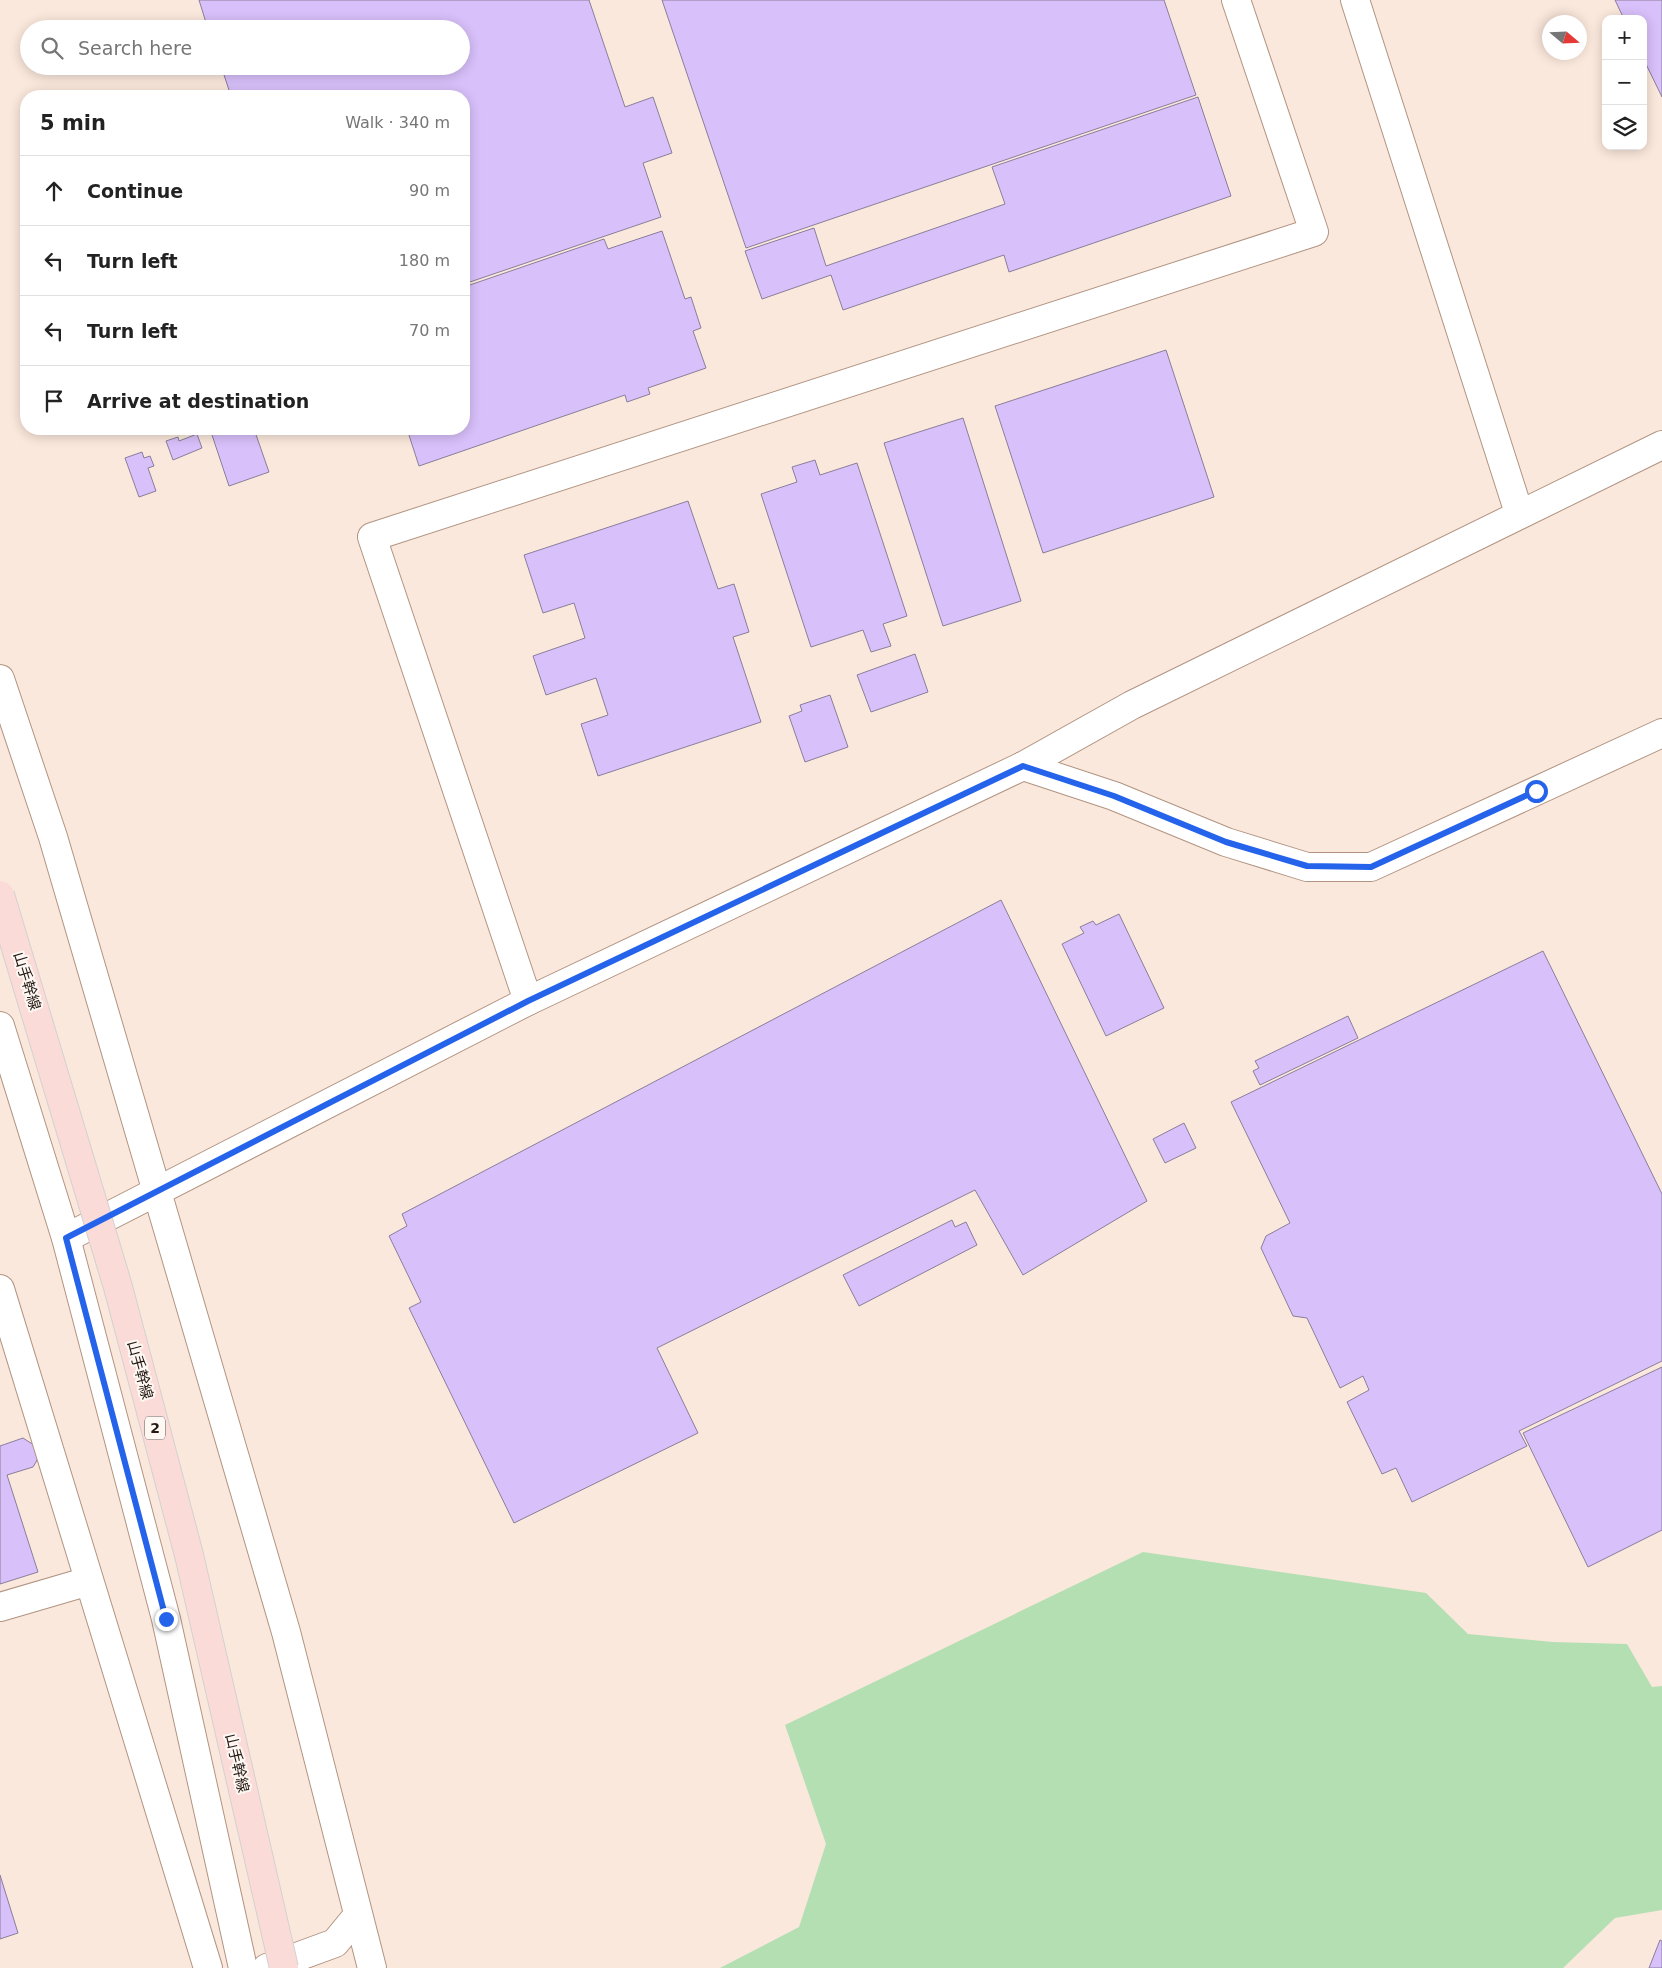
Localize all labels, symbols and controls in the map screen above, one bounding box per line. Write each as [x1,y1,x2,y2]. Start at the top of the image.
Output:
north arrow [1542,15,1587,60]
map controls [1602,15,1647,150]
button: + [1602,15,1647,60]
search box [20,20,470,75]
icon: search [38,34,66,62]
text: Search here [78,37,192,59]
button: − [1602,60,1647,105]
button: layers [1602,105,1647,150]
text: 5 min [40,111,106,135]
text: Walk · 340 m [345,113,450,132]
icon: ahead [40,177,68,205]
text: Continue [87,180,183,202]
text: 90 m [409,181,450,200]
icon: left [40,247,68,275]
text: Turn left [87,250,178,272]
text: 180 m [399,251,450,270]
icon: left [40,317,68,345]
text: Turn left [87,320,178,342]
text: 70 m [409,321,450,340]
icon: arrive [40,387,68,415]
text: Arrive at destination [87,390,309,412]
route start [1525,780,1548,803]
street label: 山手幹線 [10,950,44,1012]
street label: 山手幹線 [124,1339,156,1401]
road number: 2 [145,1416,165,1440]
route end [155,1608,178,1631]
street label: 山手幹線 [221,1732,253,1794]

